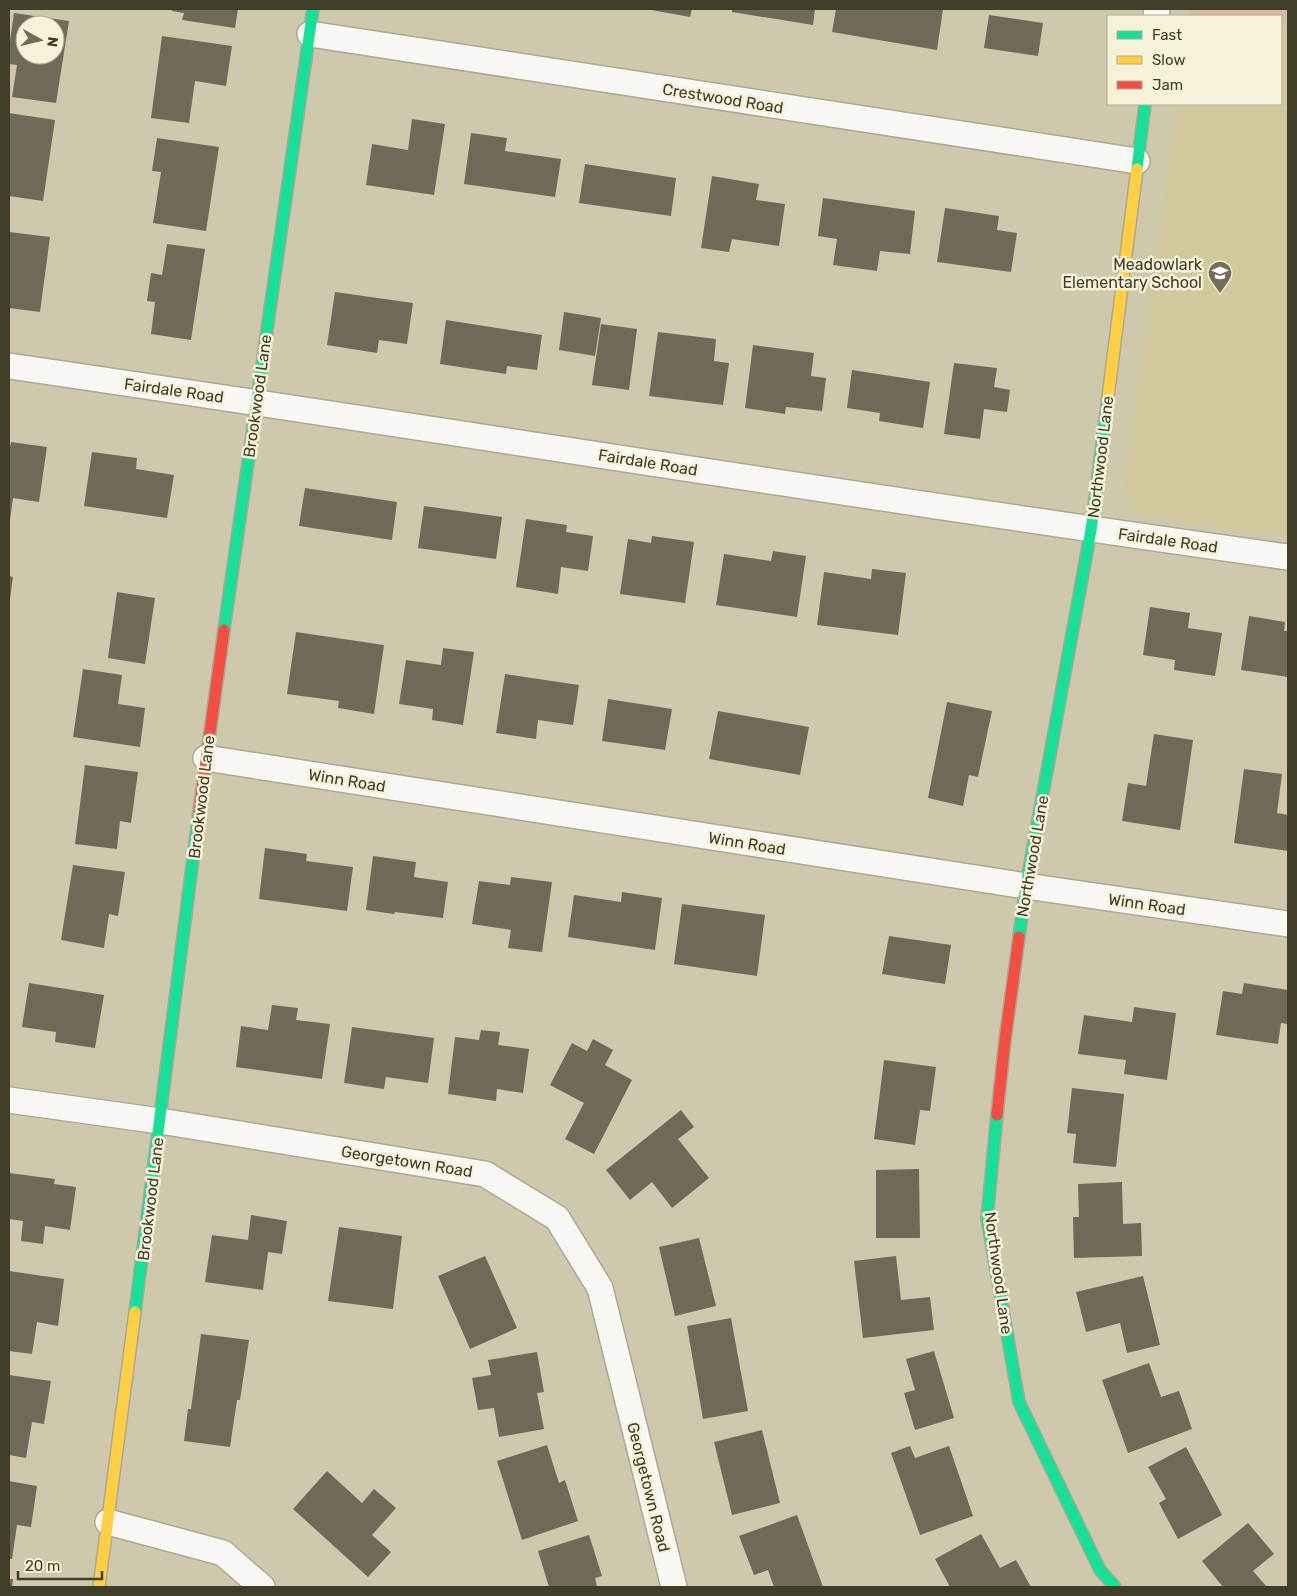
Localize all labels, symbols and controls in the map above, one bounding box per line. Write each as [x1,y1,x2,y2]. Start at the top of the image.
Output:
north arrow [15,15,65,65]
legend [1107,15,1282,105]
text: Fast [1152,26,1182,44]
text: N [43,36,61,48]
text: Slow [1152,51,1185,69]
text: Jam [1152,76,1183,94]
street label: Crestwood Road [661,80,785,117]
place label: Meadowlark Elementary School [1062,255,1203,292]
school or university icon: Meadowlark Elementary School [1207,260,1233,294]
street label: Brookwood Lane [239,333,276,459]
street label: Fairdale Road [123,374,225,407]
street label: Northwood Lane [1084,395,1117,519]
street label: Fairdale Road [597,445,699,480]
street label: Fairdale Road [1117,524,1219,557]
street label: Brookwood Lane [185,734,218,860]
street label: Winn Road [307,765,387,796]
street label: Northwood Lane [1012,794,1053,918]
street label: Winn Road [707,828,787,859]
street label: Winn Road [1107,890,1187,919]
street label: Brookwood Lane [134,1136,167,1262]
street label: Georgetown Road [340,1142,474,1181]
street label: Northwood Lane [981,1211,1016,1335]
street label: Georgetown Road [623,1420,674,1554]
scale bar [18,1548,101,1580]
text: 20 m [25,1557,60,1575]

